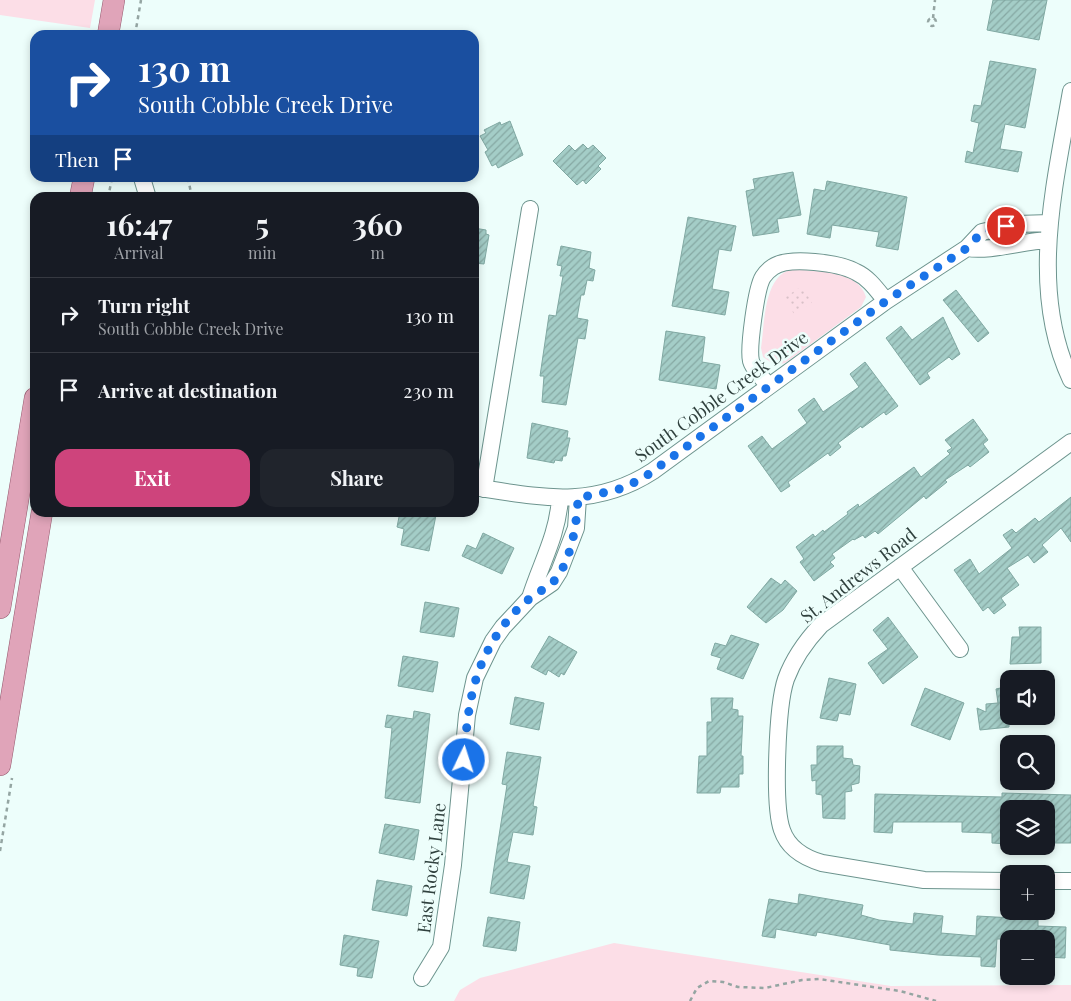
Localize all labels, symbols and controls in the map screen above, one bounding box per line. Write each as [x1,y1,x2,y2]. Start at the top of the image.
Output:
text: 130 m [138,44,231,91]
icon: right [55,50,120,115]
text: South Cobble Creek Drive [138,89,393,119]
icon: arrive [109,145,137,173]
text: Then [55,146,99,172]
text: 16:47 [106,204,172,244]
text: 5 [255,204,269,244]
text: 360 [352,204,403,244]
pin [985,205,1027,247]
icon: arrive [992,212,1020,240]
text: Arrival [114,242,164,263]
text: min [248,242,276,263]
text: m [371,242,385,263]
text: Turn right [98,292,190,318]
icon: right [55,301,83,329]
text: 130 m [406,302,454,328]
text: South Cobble Creek Drive [98,318,284,339]
street label: South Cobble Creek Drive [629,325,813,467]
icon: arrive [55,376,83,404]
text: Arrive at destination [98,377,278,403]
text: 230 m [403,377,454,403]
button: Exit [55,449,250,507]
button: Share [260,449,454,507]
street label: St. Andrews Road [795,522,921,628]
map controls [1000,670,1055,985]
button: sound [1000,670,1055,725]
position arrow [437,733,489,785]
button: search [1000,735,1055,790]
button: layers [1000,800,1055,855]
street label: East Rocky Lane [411,801,451,935]
button: + [1000,865,1055,920]
button: − [1000,930,1055,985]

